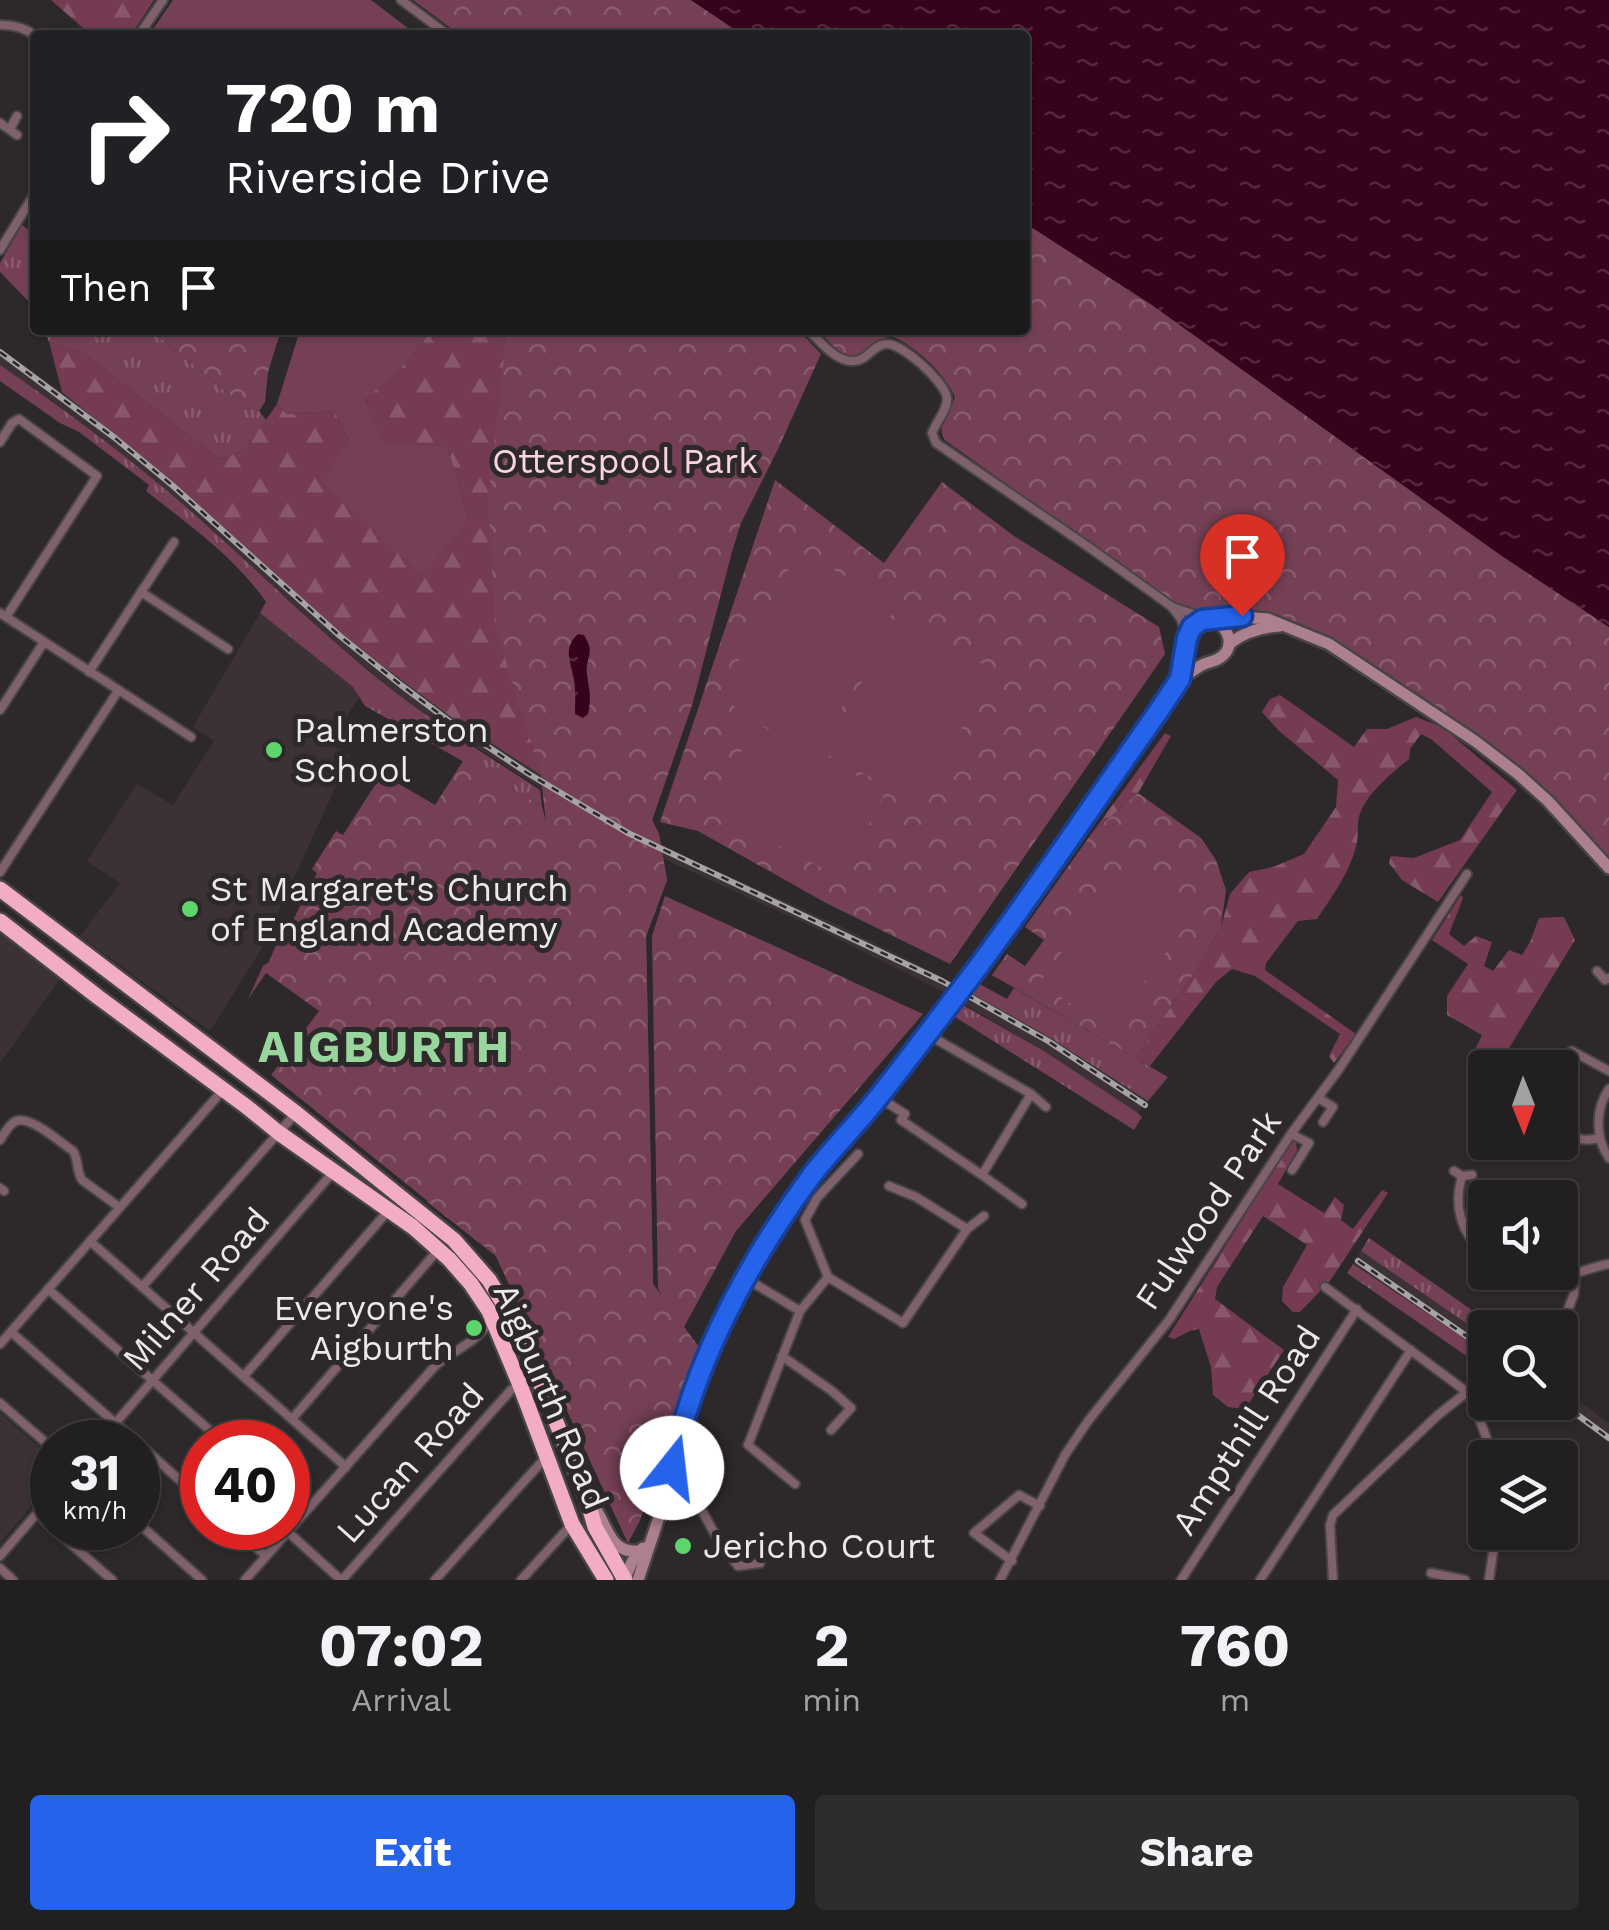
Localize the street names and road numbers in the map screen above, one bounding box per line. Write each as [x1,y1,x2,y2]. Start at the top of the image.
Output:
street label: Fulwood Park [1126,1102,1290,1318]
street label: Milner Road [114,1199,278,1379]
street label: Aigburth Road [484,1277,618,1515]
street label: Ampthill Road [1163,1317,1329,1543]
street label: Lucan Road [327,1374,493,1552]

